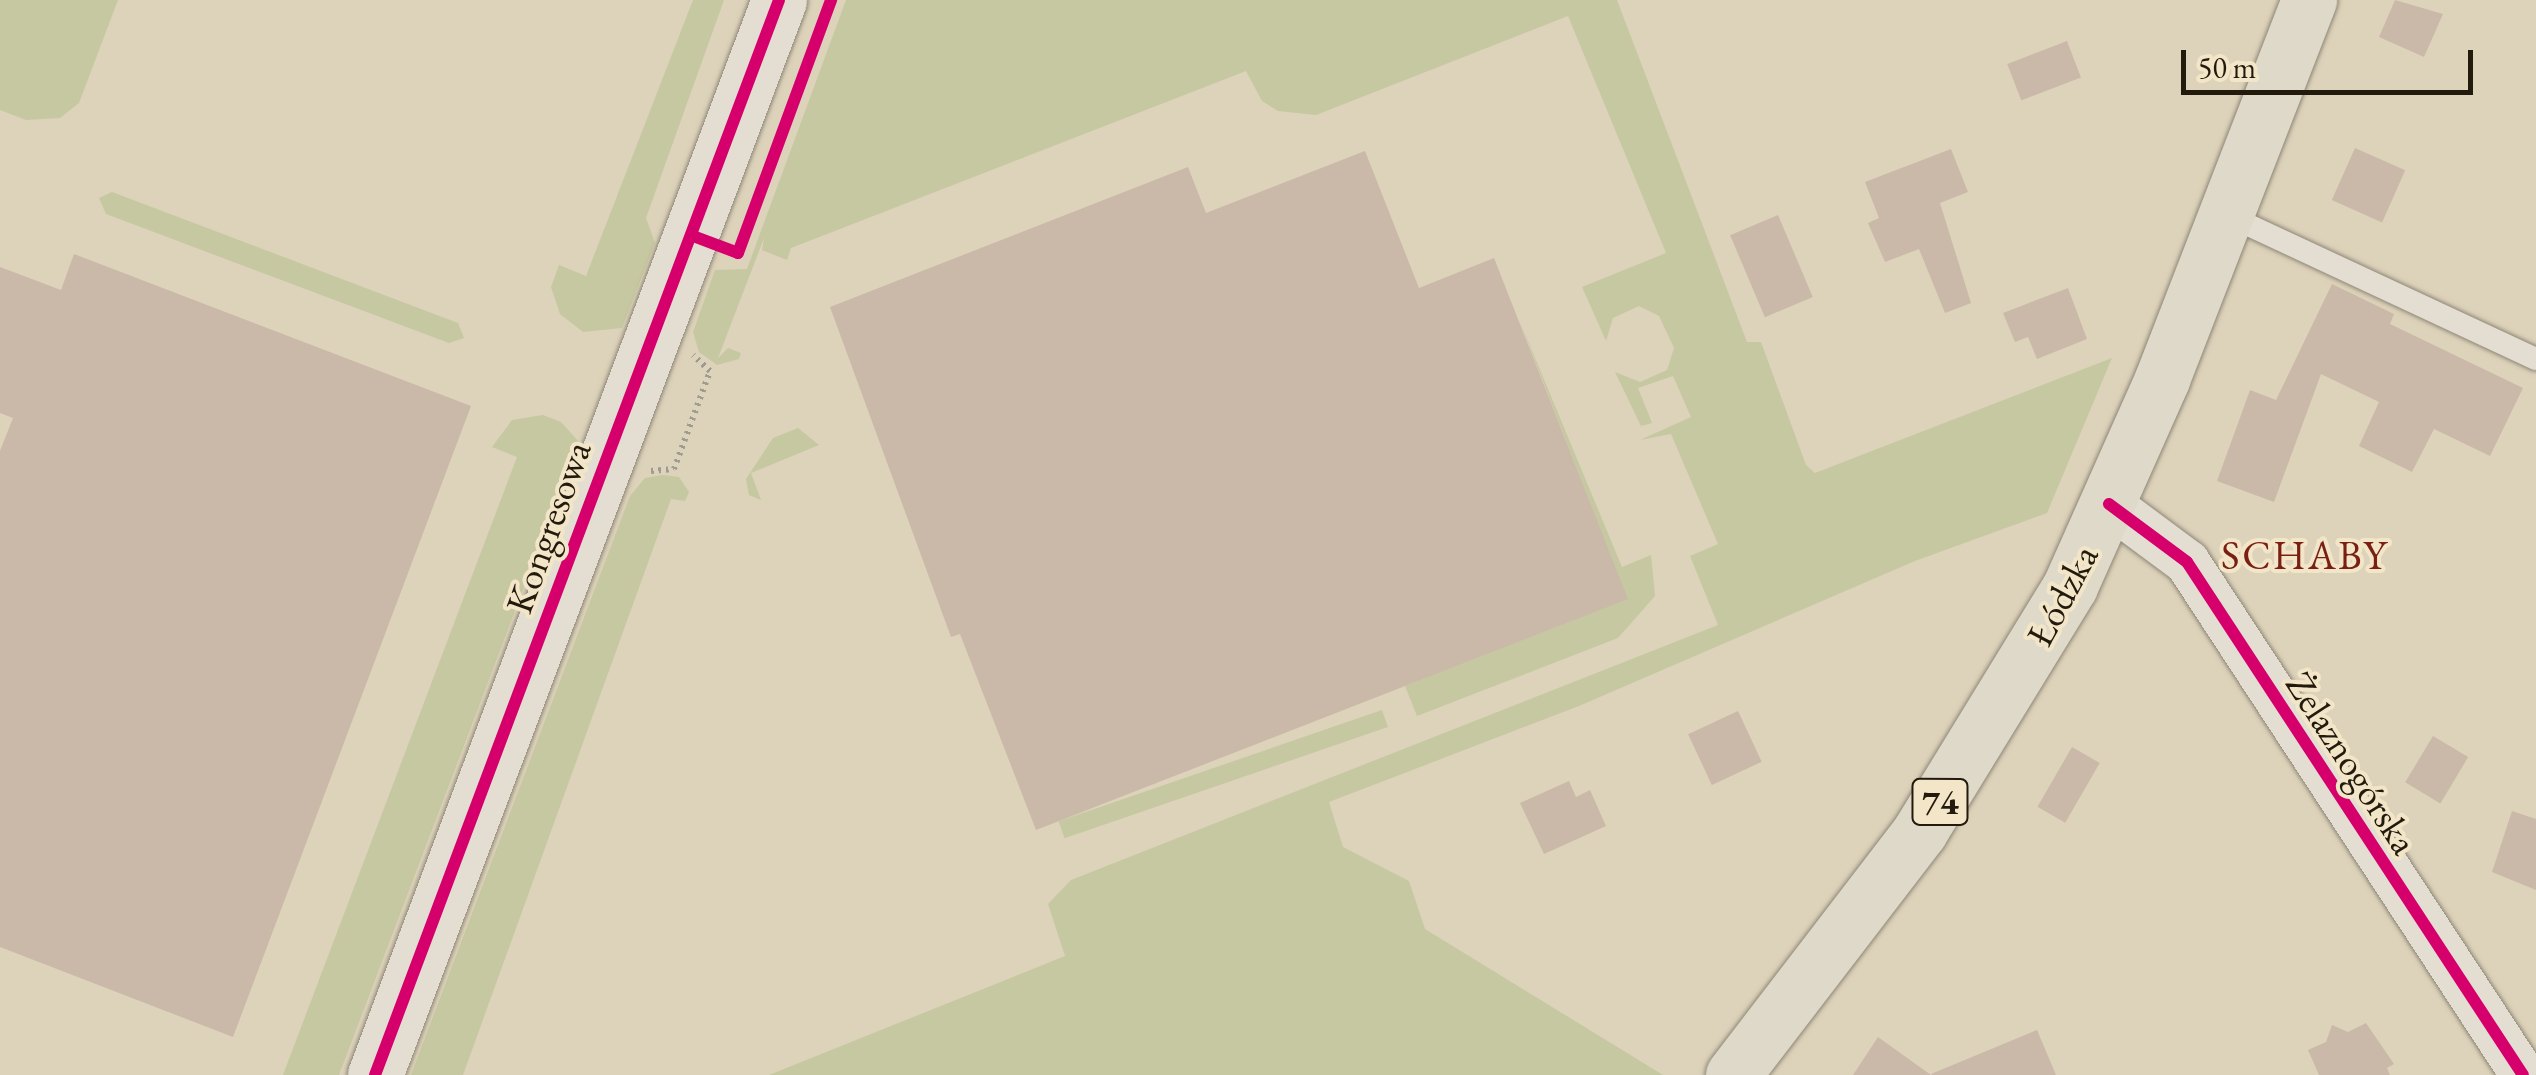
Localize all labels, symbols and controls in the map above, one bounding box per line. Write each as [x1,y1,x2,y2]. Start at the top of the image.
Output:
scale bar [2186,30,2478,92]
text: 50 m [2198,48,2256,87]
street label: Kongresowa [496,435,600,619]
district label: SCHABY [2221,531,2389,579]
street label: Łódzka [2017,537,2107,653]
street label: Żelaznogórska [2276,663,2428,863]
road number: 74 [1910,772,1970,832]

